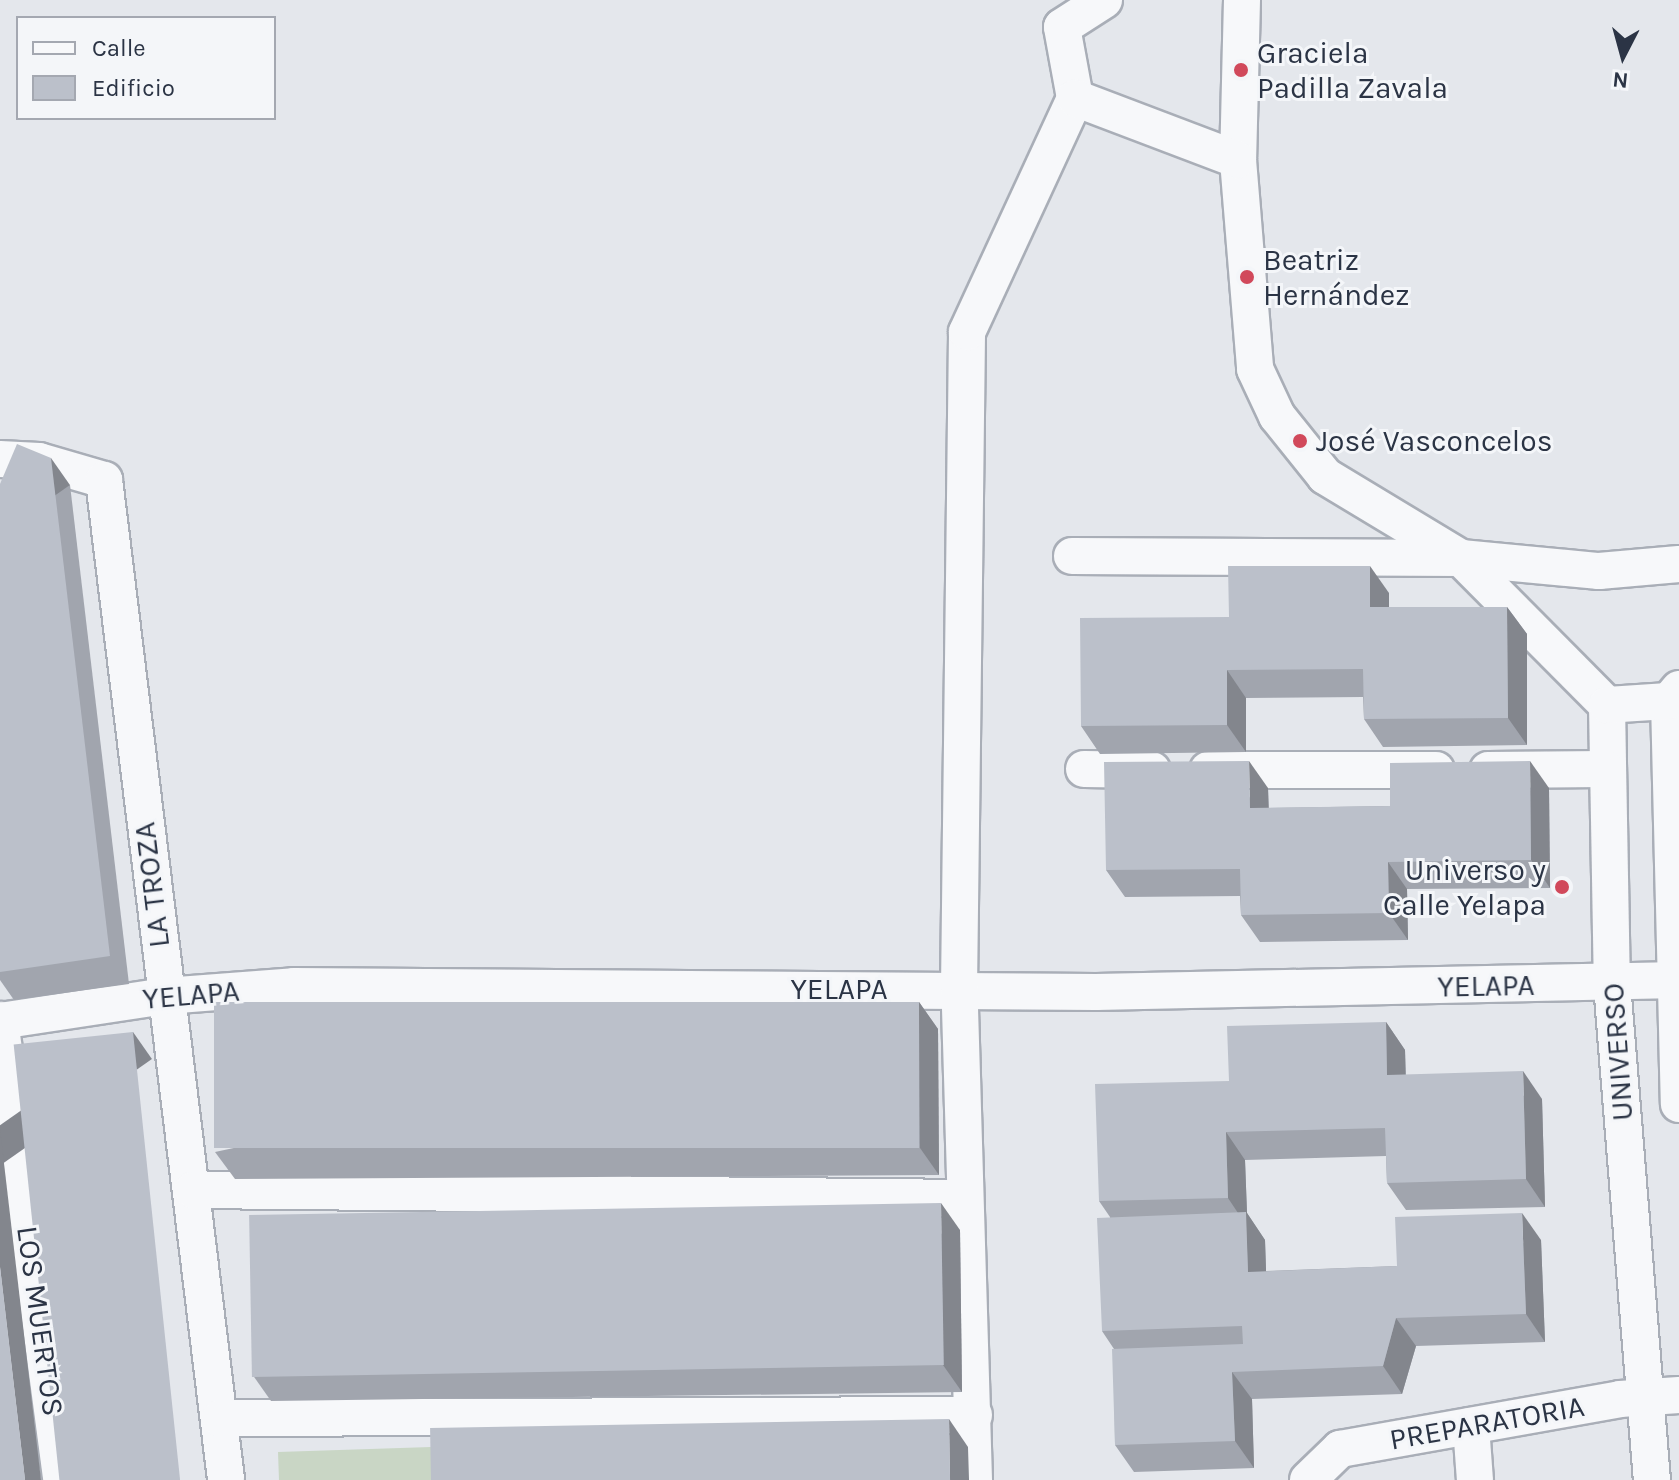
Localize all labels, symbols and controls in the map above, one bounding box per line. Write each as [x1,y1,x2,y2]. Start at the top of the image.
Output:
legend [16,16,276,120]
north arrow [1583,16,1663,96]
text: Calle [92,34,146,62]
place label: Graciela Padilla Zavala [1257,35,1448,106]
marker: Graciela Padilla Zavala [1232,61,1250,79]
text: N [1611,66,1630,94]
text: Edificio [92,74,175,102]
place label: Beatriz Hernández [1263,242,1409,312]
marker: Beatriz Hernández [1238,268,1256,286]
place label: José Vasconcelos [1316,423,1552,459]
marker: José Vasconcelos [1291,432,1309,450]
street label: LA TROZA [126,820,178,950]
place label: Universo y Calle Yelapa [1383,852,1546,922]
marker: Universo y Calle Yelapa [1553,878,1571,896]
street label: YELAPA [1437,967,1535,1005]
street label: YELAPA [790,971,888,1007]
street label: YELAPA [141,973,241,1017]
street label: UNIVERSO [1595,982,1641,1122]
street label: LOS MUERTOS [9,1224,71,1418]
street label: PREPARATORIA [1387,1388,1587,1458]

